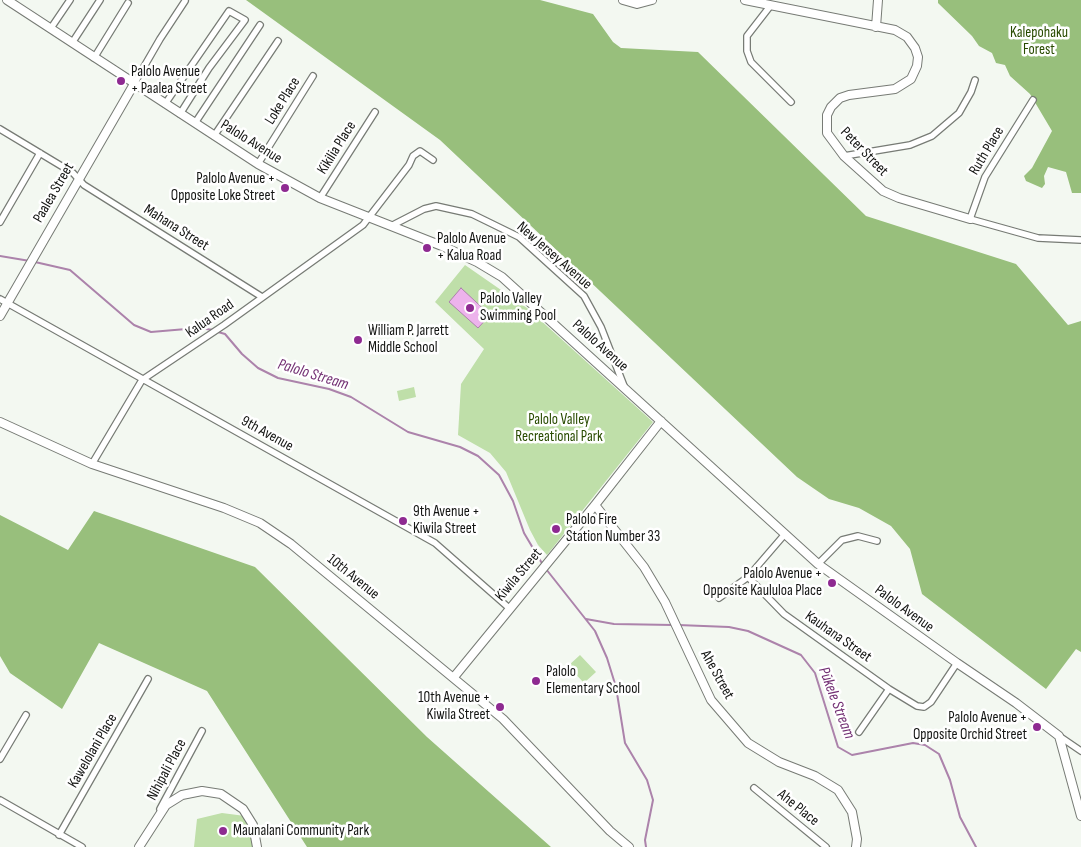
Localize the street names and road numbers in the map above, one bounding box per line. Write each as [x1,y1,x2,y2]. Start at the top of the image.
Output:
street label: Loke Place [261,74,305,128]
street label: Palolo Avenue [217,116,285,168]
street label: Kikilia Place [314,118,360,178]
street label: Ruth Place [966,123,1008,179]
street label: Peter Street [836,124,892,180]
street label: Paalea Street [30,160,78,226]
street label: Mahana Street [140,201,212,255]
street label: New Jersey Avenue [513,218,595,294]
street label: Kalua Road [182,296,238,342]
street label: Palolo Avenue [568,316,632,376]
street label: 9th Avenue [238,412,296,456]
street label: Kiwila Street [492,545,546,605]
street label: 10th Avenue [323,550,383,604]
street label: Palolo Avenue [871,581,937,637]
street label: Kauhana Street [801,607,875,667]
street label: Ahe Street [696,647,738,703]
street label: Kawelolani Place [64,711,122,791]
street label: Nihipali Place [143,736,191,804]
street label: Ahe Place [774,786,822,830]

